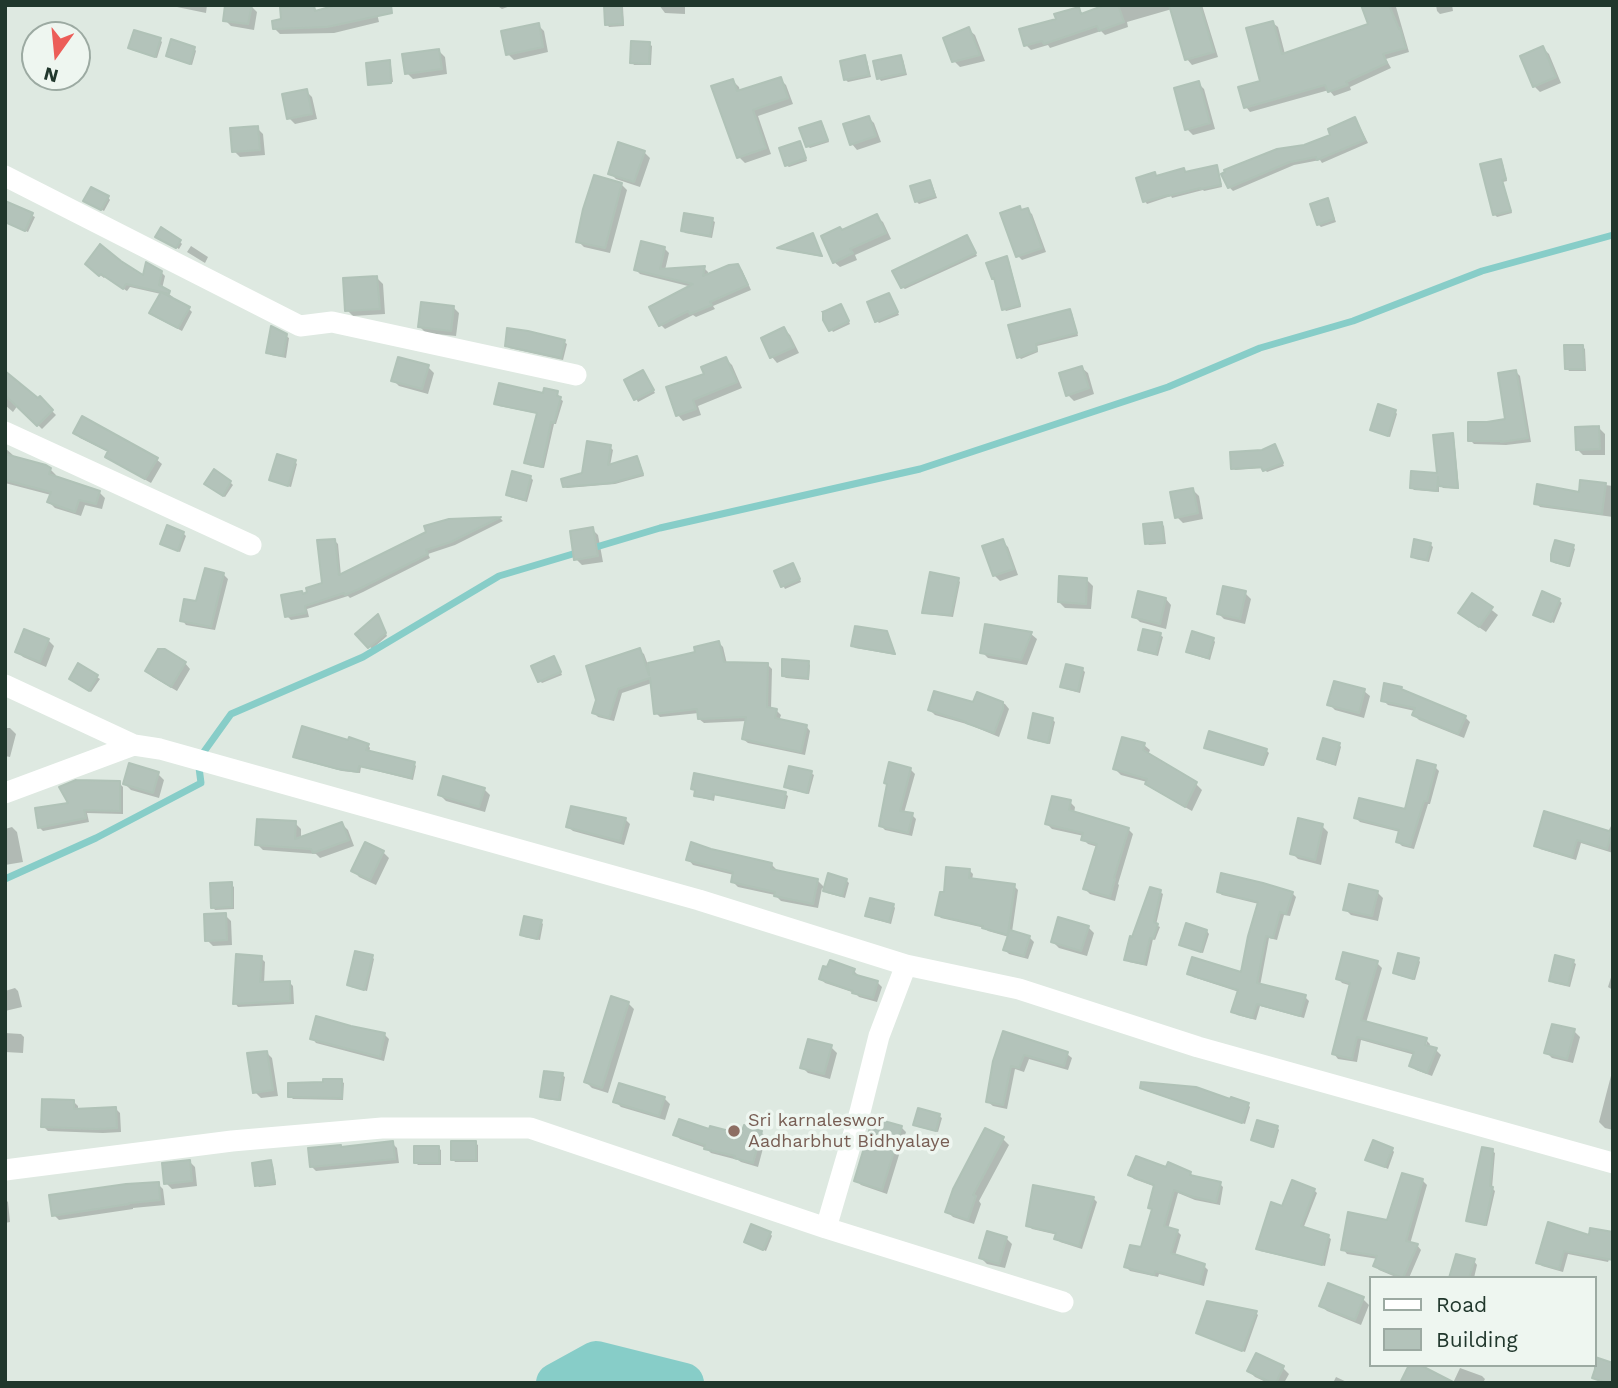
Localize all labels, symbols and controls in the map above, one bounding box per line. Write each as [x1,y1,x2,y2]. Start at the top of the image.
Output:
north arrow [21,21,91,91]
text: N [41,62,61,88]
place label: Sri karnaleswor Aadharbhut Bidhyalaye [748,1110,950,1152]
marker: Sri karnaleswor Aadharbhut Bidhyalaye [726,1123,742,1139]
legend [1370,1276,1597,1367]
text: Road [1436,1292,1487,1317]
text: Building [1436,1327,1518,1352]

